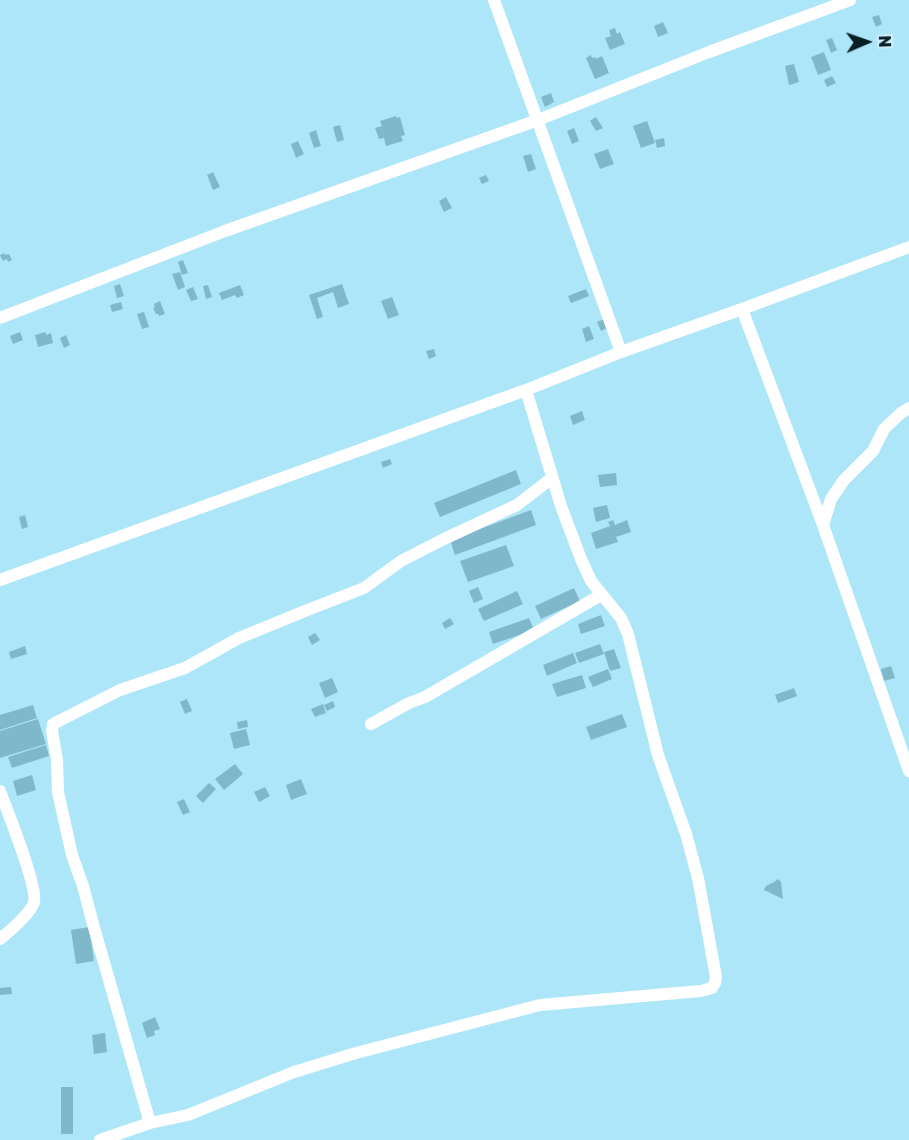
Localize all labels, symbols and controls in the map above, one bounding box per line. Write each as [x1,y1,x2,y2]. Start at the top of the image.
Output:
north arrow [837,12,897,72]
text: N [875,35,895,48]

